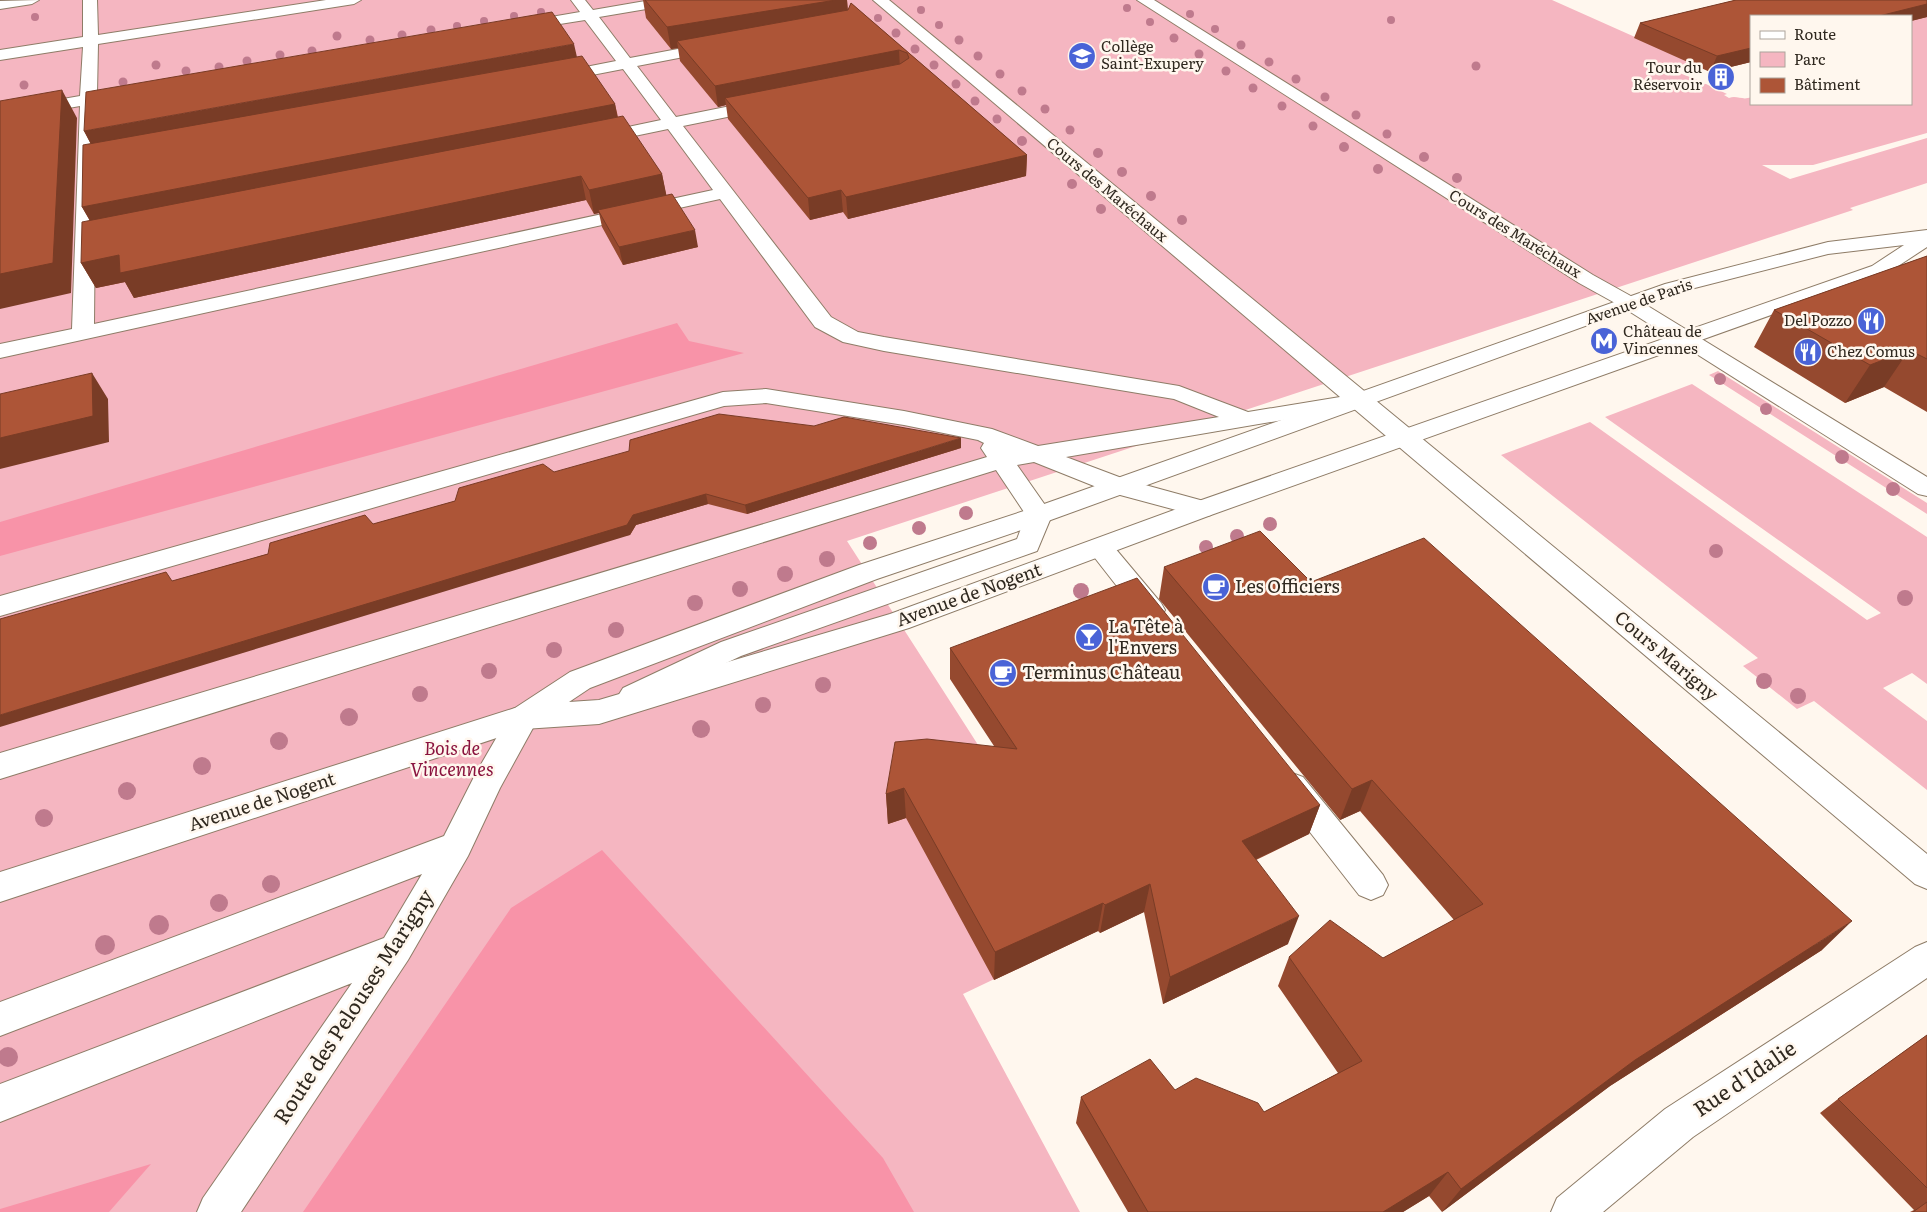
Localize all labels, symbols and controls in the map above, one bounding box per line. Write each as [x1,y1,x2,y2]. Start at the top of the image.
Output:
legend [1750,15,1912,105]
text: Route [1794,22,1836,45]
place label: Collège Saint-Exupery [1101,34,1204,74]
school or university icon: Collège Saint-Exupery [1067,41,1097,71]
text: Parc [1794,47,1826,70]
place label: Tour du Réservoir [1633,55,1702,95]
building icon: Tour du Réservoir [1706,62,1736,92]
text: Bâtiment [1794,72,1860,95]
street label: Cours des Maréchaux [1042,131,1174,247]
street label: Cours des Maréchaux [1445,183,1587,283]
street label: Avenue de Paris [1582,272,1695,330]
restaurant icon: Del Pozzo [1856,306,1886,336]
place label: Del Pozzo [1784,308,1852,331]
place label: Château de Vincennes [1623,319,1702,359]
metro station icon: Château de Vincennes [1589,326,1619,356]
restaurant icon: Chez Comus [1793,337,1823,367]
place label: Chez Comus [1827,339,1915,362]
street label: Avenue de Nogent [892,555,1046,632]
cafe icon: Les Officiers [1201,572,1231,602]
place label: Les Officiers [1235,572,1340,599]
street label: Cours Marigny [1609,603,1725,707]
place label: La Tête à l'Envers [1108,612,1184,660]
bar icon: La Tête à l'Envers [1074,622,1104,652]
cafe icon: Terminus Château [988,658,1018,688]
place label: Terminus Château [1022,658,1180,685]
park label: Bois de Vincennes [410,734,494,782]
street label: Avenue de Nogent [185,764,339,837]
street label: Route des Pelouses Marigny [264,881,440,1129]
street label: Rue d'Idalie [1686,1031,1801,1123]

